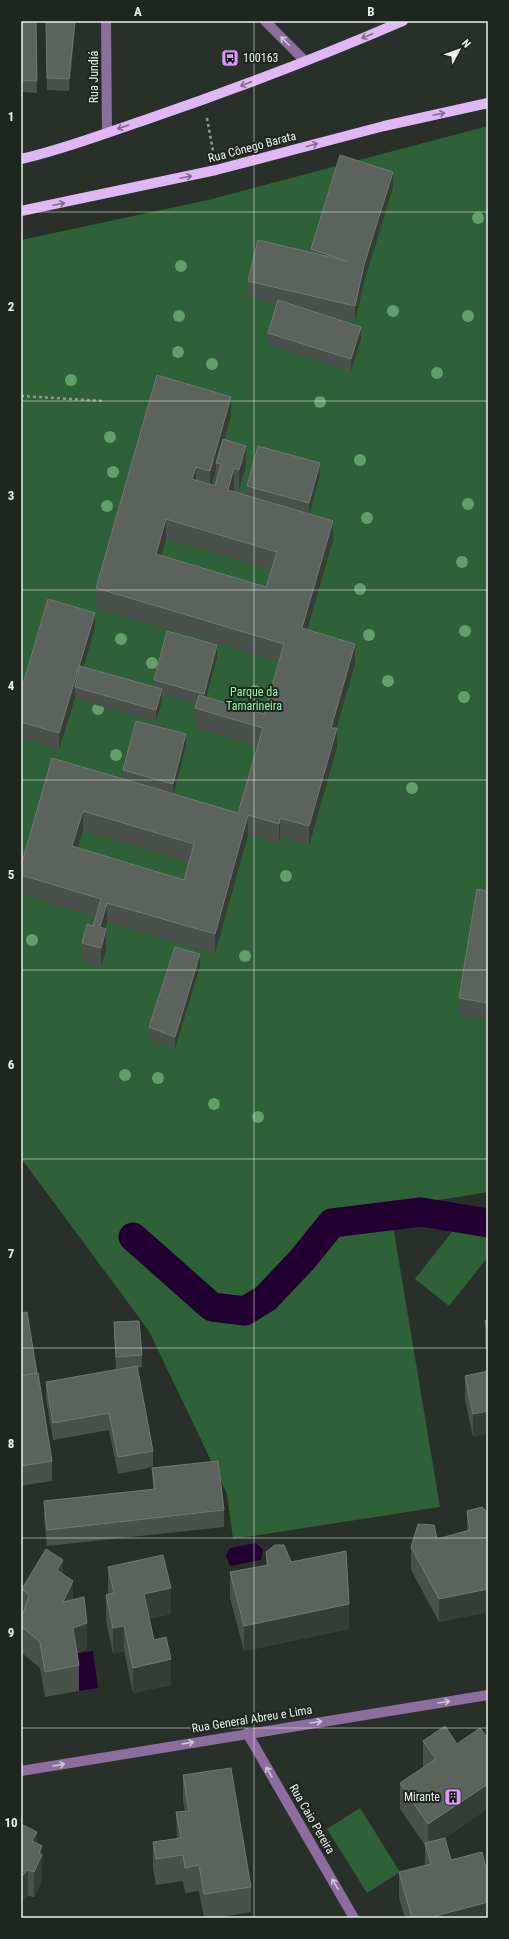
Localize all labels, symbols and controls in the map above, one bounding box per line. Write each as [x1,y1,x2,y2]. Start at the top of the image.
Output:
text: A [134,4,142,19]
text: B [367,4,375,19]
north arrow [439,30,479,70]
one-way arrow [361,33,373,41]
one-way arrow [280,36,290,46]
text: N [459,37,473,51]
bus stop icon: 100163 [220,48,240,68]
street label: Rua Jundiá [87,50,101,103]
place label: 100163 [243,51,279,65]
one-way arrow [240,80,252,88]
text: 1 [8,109,14,124]
one-way arrow [432,109,445,117]
one-way arrow [118,124,130,132]
street label: Rua Cônego Barata [207,128,298,165]
one-way arrow [306,140,319,148]
one-way arrow [180,172,193,180]
one-way arrow [52,199,65,207]
text: 2 [8,299,15,314]
text: 3 [8,488,14,503]
text: 4 [8,678,15,693]
park label: Parque da Tamarineira [226,685,282,713]
text: 5 [8,867,15,882]
text: 6 [8,1057,15,1072]
text: 7 [8,1246,15,1261]
text: 8 [8,1436,14,1451]
text: 9 [8,1625,14,1640]
one-way arrow [437,1698,450,1706]
street label: Rua General Abreu e Lima [191,1703,313,1735]
one-way arrow [309,1718,322,1726]
one-way arrow [181,1739,194,1747]
one-way arrow [53,1761,66,1769]
one-way arrow [265,1766,273,1778]
street label: Rua Caio Pereira [286,1782,338,1857]
building icon: Mirante [443,1787,463,1807]
place label: Mirante [404,1790,440,1804]
text: 10 [4,1815,18,1830]
one-way arrow [330,1878,338,1890]

